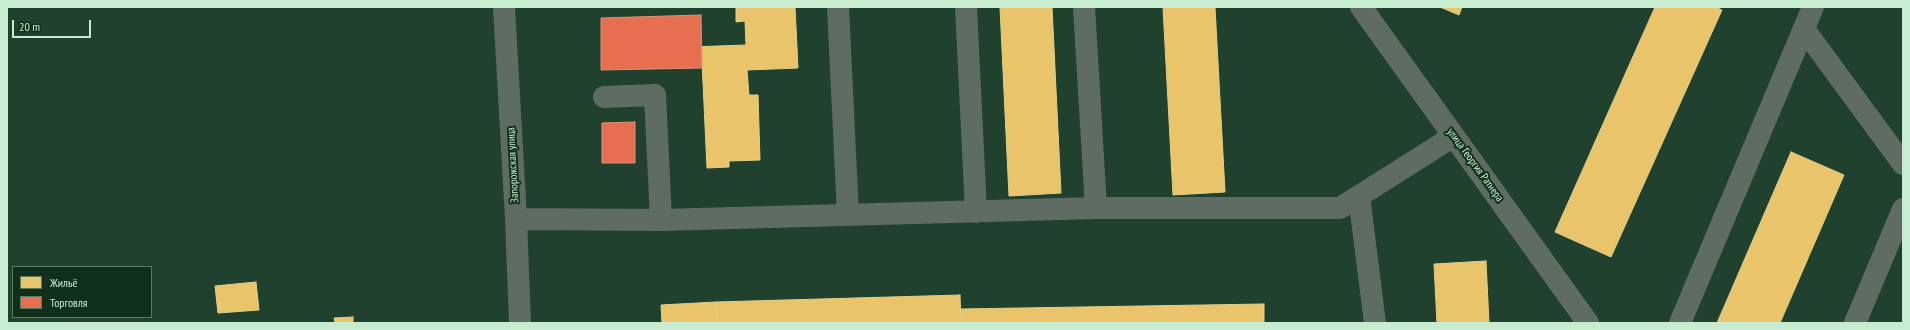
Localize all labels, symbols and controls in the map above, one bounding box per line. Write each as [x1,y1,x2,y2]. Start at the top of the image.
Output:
scale bar [14,12,93,38]
text: 20 m [19,19,40,34]
street label: улица Георгия Ратнера [1444,126,1506,204]
street label: Запорожская улица [504,127,522,203]
legend [12,266,152,318]
text: Жильё [50,275,77,290]
text: Торговля [50,295,88,310]

